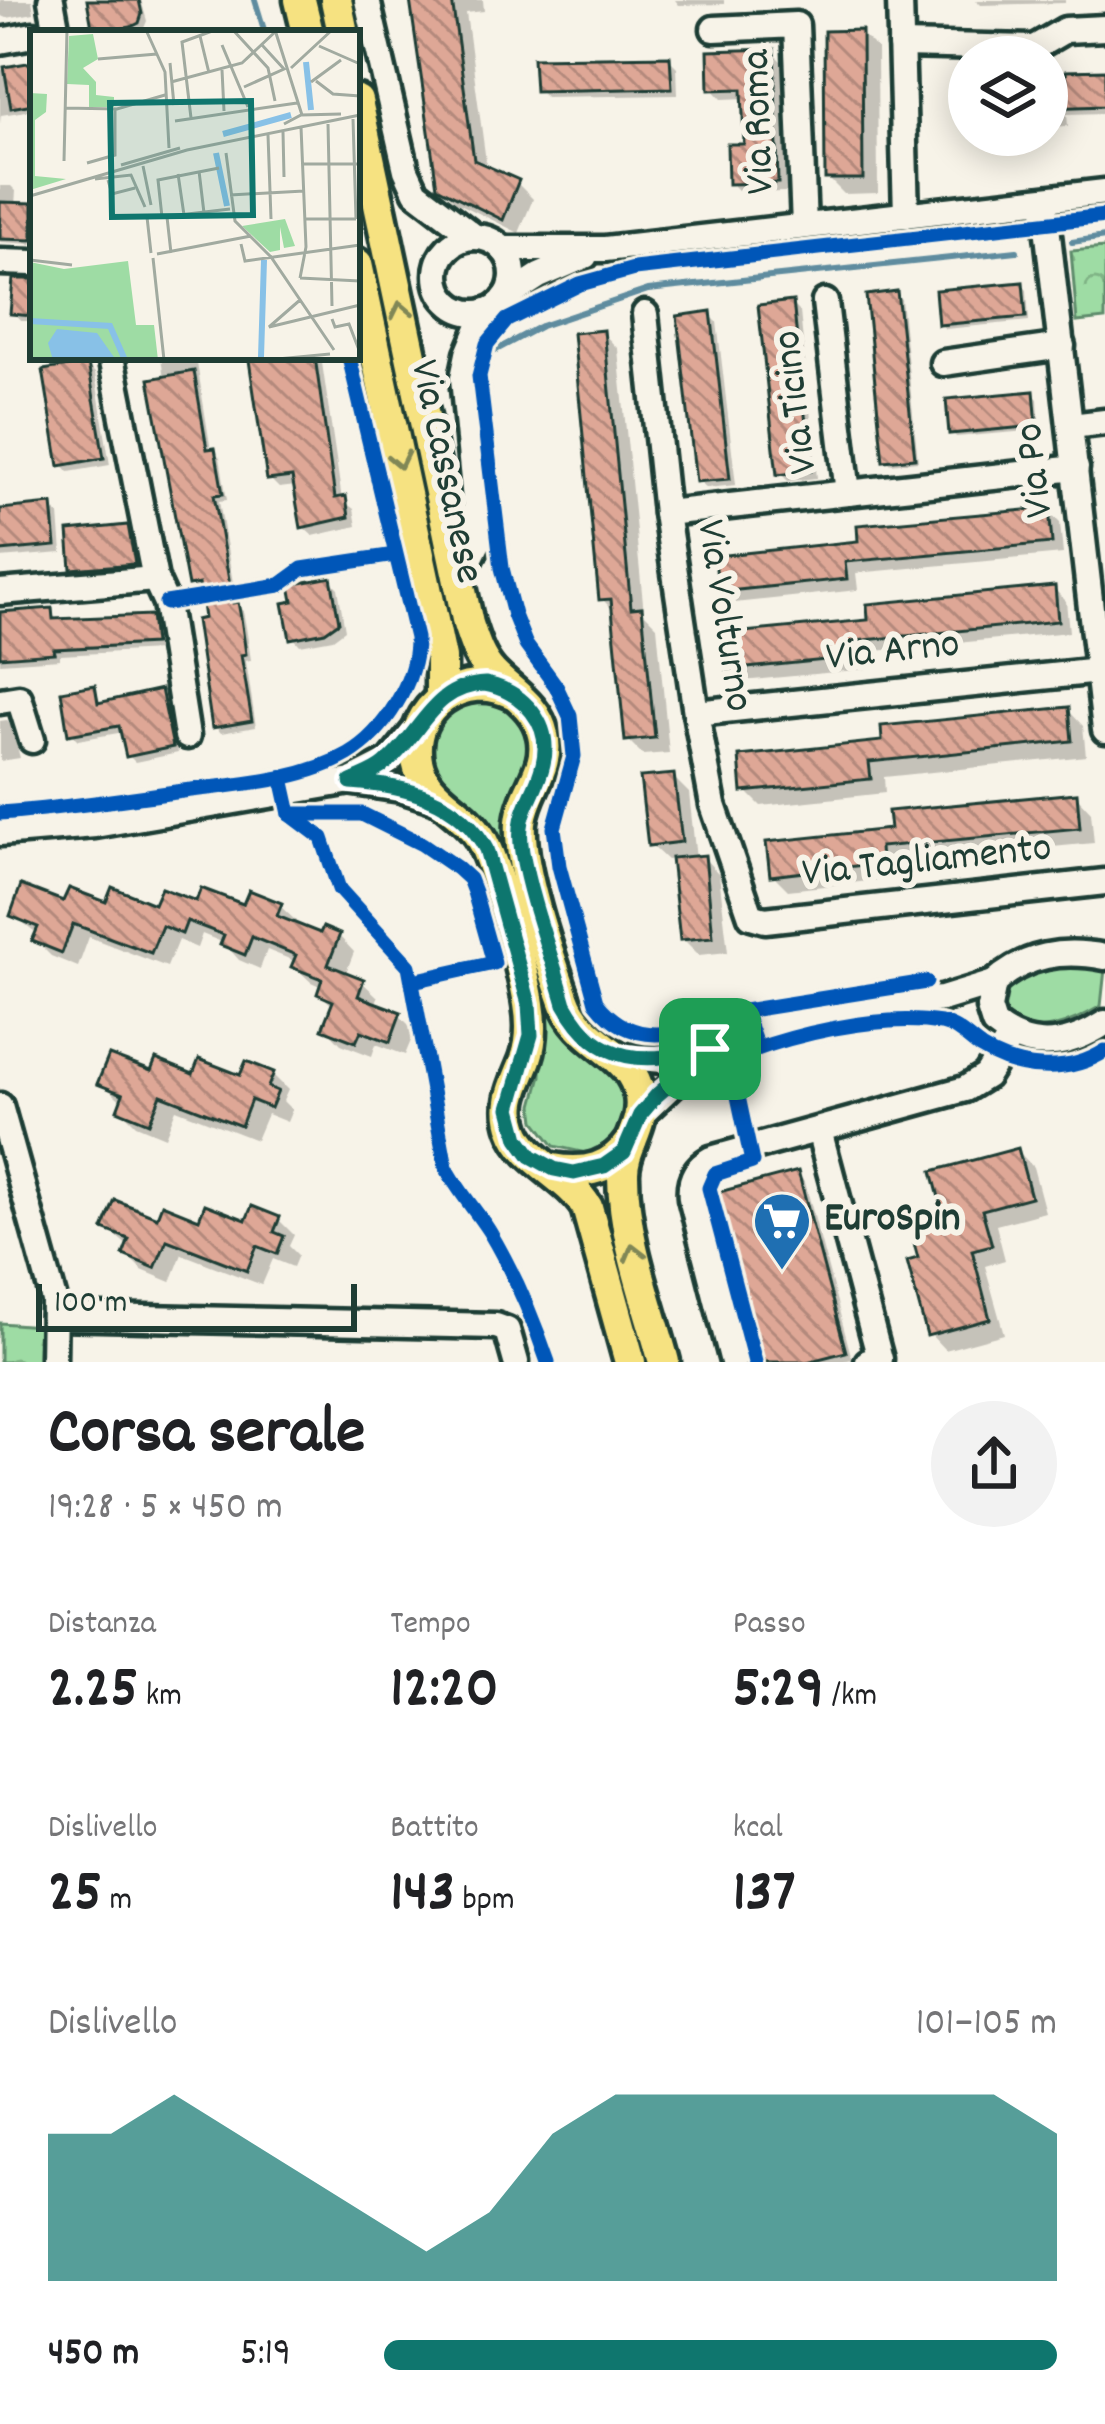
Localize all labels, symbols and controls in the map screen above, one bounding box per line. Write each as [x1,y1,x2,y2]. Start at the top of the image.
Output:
inset map [30,30,360,360]
map controls [948,36,1068,156]
button: layers [948,36,1068,156]
street label: Via Roma [728,47,794,195]
one-way arrow [390,300,415,320]
street label: Via Ticino [759,327,837,477]
street label: Via Cassanese [391,355,497,589]
street label: Via Po [1001,419,1073,521]
one-way arrow [386,450,411,470]
street label: Via Volturno [677,516,767,716]
street label: Via Arno [823,616,963,690]
street label: Via Tagliamento [799,820,1055,906]
pin [659,998,761,1100]
icon: arrive [677,1016,743,1082]
supermarket icon: EuroSpin [751,1190,813,1272]
place label: EuroSpin [824,1191,960,1251]
one-way arrow [624,1242,649,1263]
scale bar [36,1278,357,1331]
text: 100 m [54,1281,127,1328]
text: Corsa serale [48,1390,365,1484]
button: share [931,1401,1057,1527]
text: 19:28 · 5 × 450 m [48,1482,283,1537]
text: Distanza [48,1602,156,1649]
text: Tempo [390,1602,471,1649]
text: Passo [733,1602,806,1649]
text: 2.25 [48,1649,138,1735]
text: 12:20 [390,1649,499,1735]
text: 5:29 [733,1649,824,1735]
text: km [138,1674,182,1721]
text: /km [824,1674,877,1721]
text: Dislivello [48,1806,158,1853]
text: Battito [390,1806,479,1853]
text: kcal [733,1806,783,1853]
text: 25 [48,1853,102,1939]
text: 143 [390,1853,455,1939]
text: 137 [733,1853,795,1939]
text: m [102,1878,132,1925]
text: bpm [455,1878,515,1925]
text: Dislivello [48,1998,177,2053]
text: 101–105 m [916,1998,1057,2053]
text: 450 m [48,2328,139,2383]
text: 5:19 [240,2328,291,2383]

